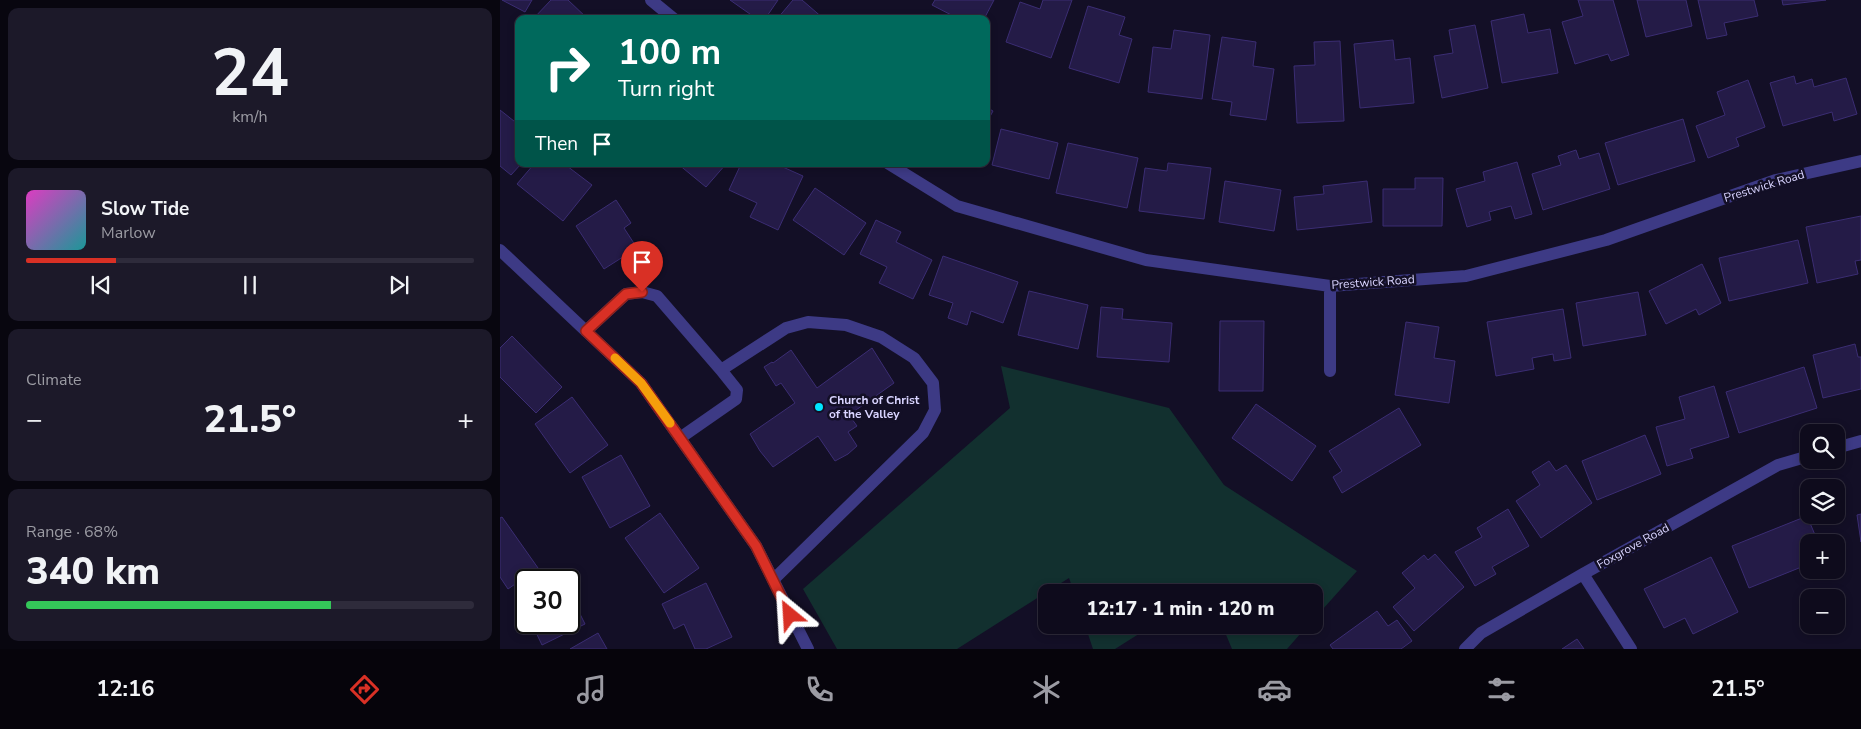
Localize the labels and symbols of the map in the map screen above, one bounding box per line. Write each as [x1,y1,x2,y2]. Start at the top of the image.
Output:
street label: Prestwick Road [1722,166,1806,206]
pin [621,241,663,292]
street label: Prestwick Road [1331,271,1415,293]
place label: Church of Christ of the Valley [829,392,920,422]
marker: Church of Christ of the Valley [813,401,825,413]
street label: Foxgrove Road [1594,520,1672,572]
speed limit sign: 30 [515,569,580,634]
position arrow [763,588,815,640]

